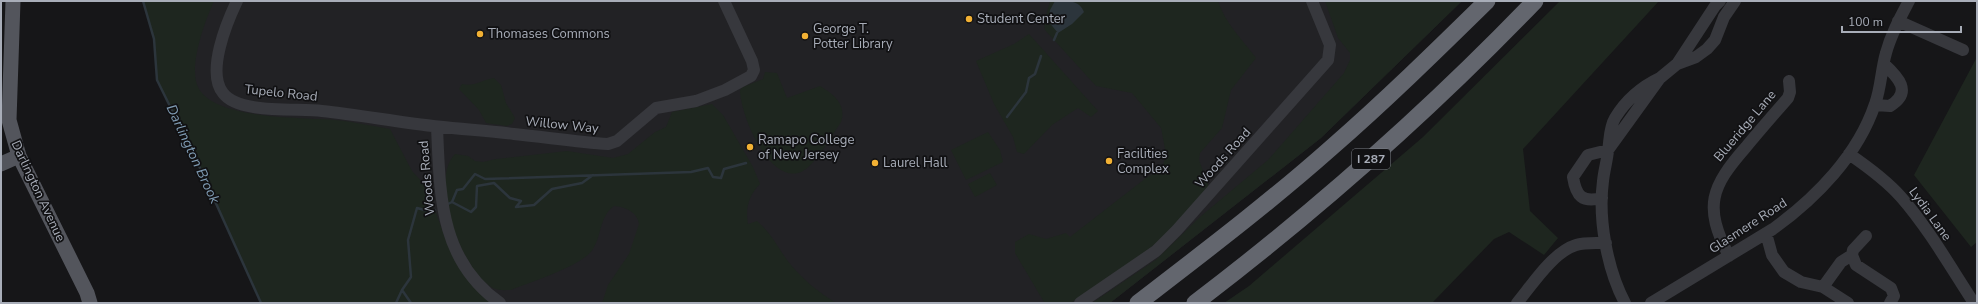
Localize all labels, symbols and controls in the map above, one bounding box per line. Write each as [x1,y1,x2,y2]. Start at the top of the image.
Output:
scale bar [1842,8,1961,34]
place label: Student Center [977,10,1066,28]
marker: Student Center [964,14,974,24]
text: 100 m [1848,14,1883,30]
place label: George T. Potter Library [813,20,893,53]
place label: Thomases Commons [488,25,610,43]
marker: Thomases Commons [475,29,485,39]
marker: George T. Potter Library [800,31,810,41]
street label: Tupelo Road [244,80,318,106]
street label: Blueridge Lane [1710,86,1780,166]
water label: Darlington Brook [162,101,225,208]
street label: Willow Way [525,112,600,138]
street label: Woods Road [1191,124,1255,192]
place label: Ramapo College of New Jersey [758,131,854,164]
street label: Darlington Avenue [7,137,69,245]
street label: Woods Road [415,140,439,216]
marker: Ramapo College of New Jersey [745,142,755,152]
place label: Facilities Complex [1117,145,1169,178]
road number: I 287 [1352,149,1390,169]
place label: Laurel Hall [883,154,948,172]
marker: Facilities Complex [1104,156,1114,166]
marker: Laurel Hall [870,158,880,168]
street label: Lydia Lane [1904,184,1956,245]
street label: Glasmere Road [1706,194,1790,258]

